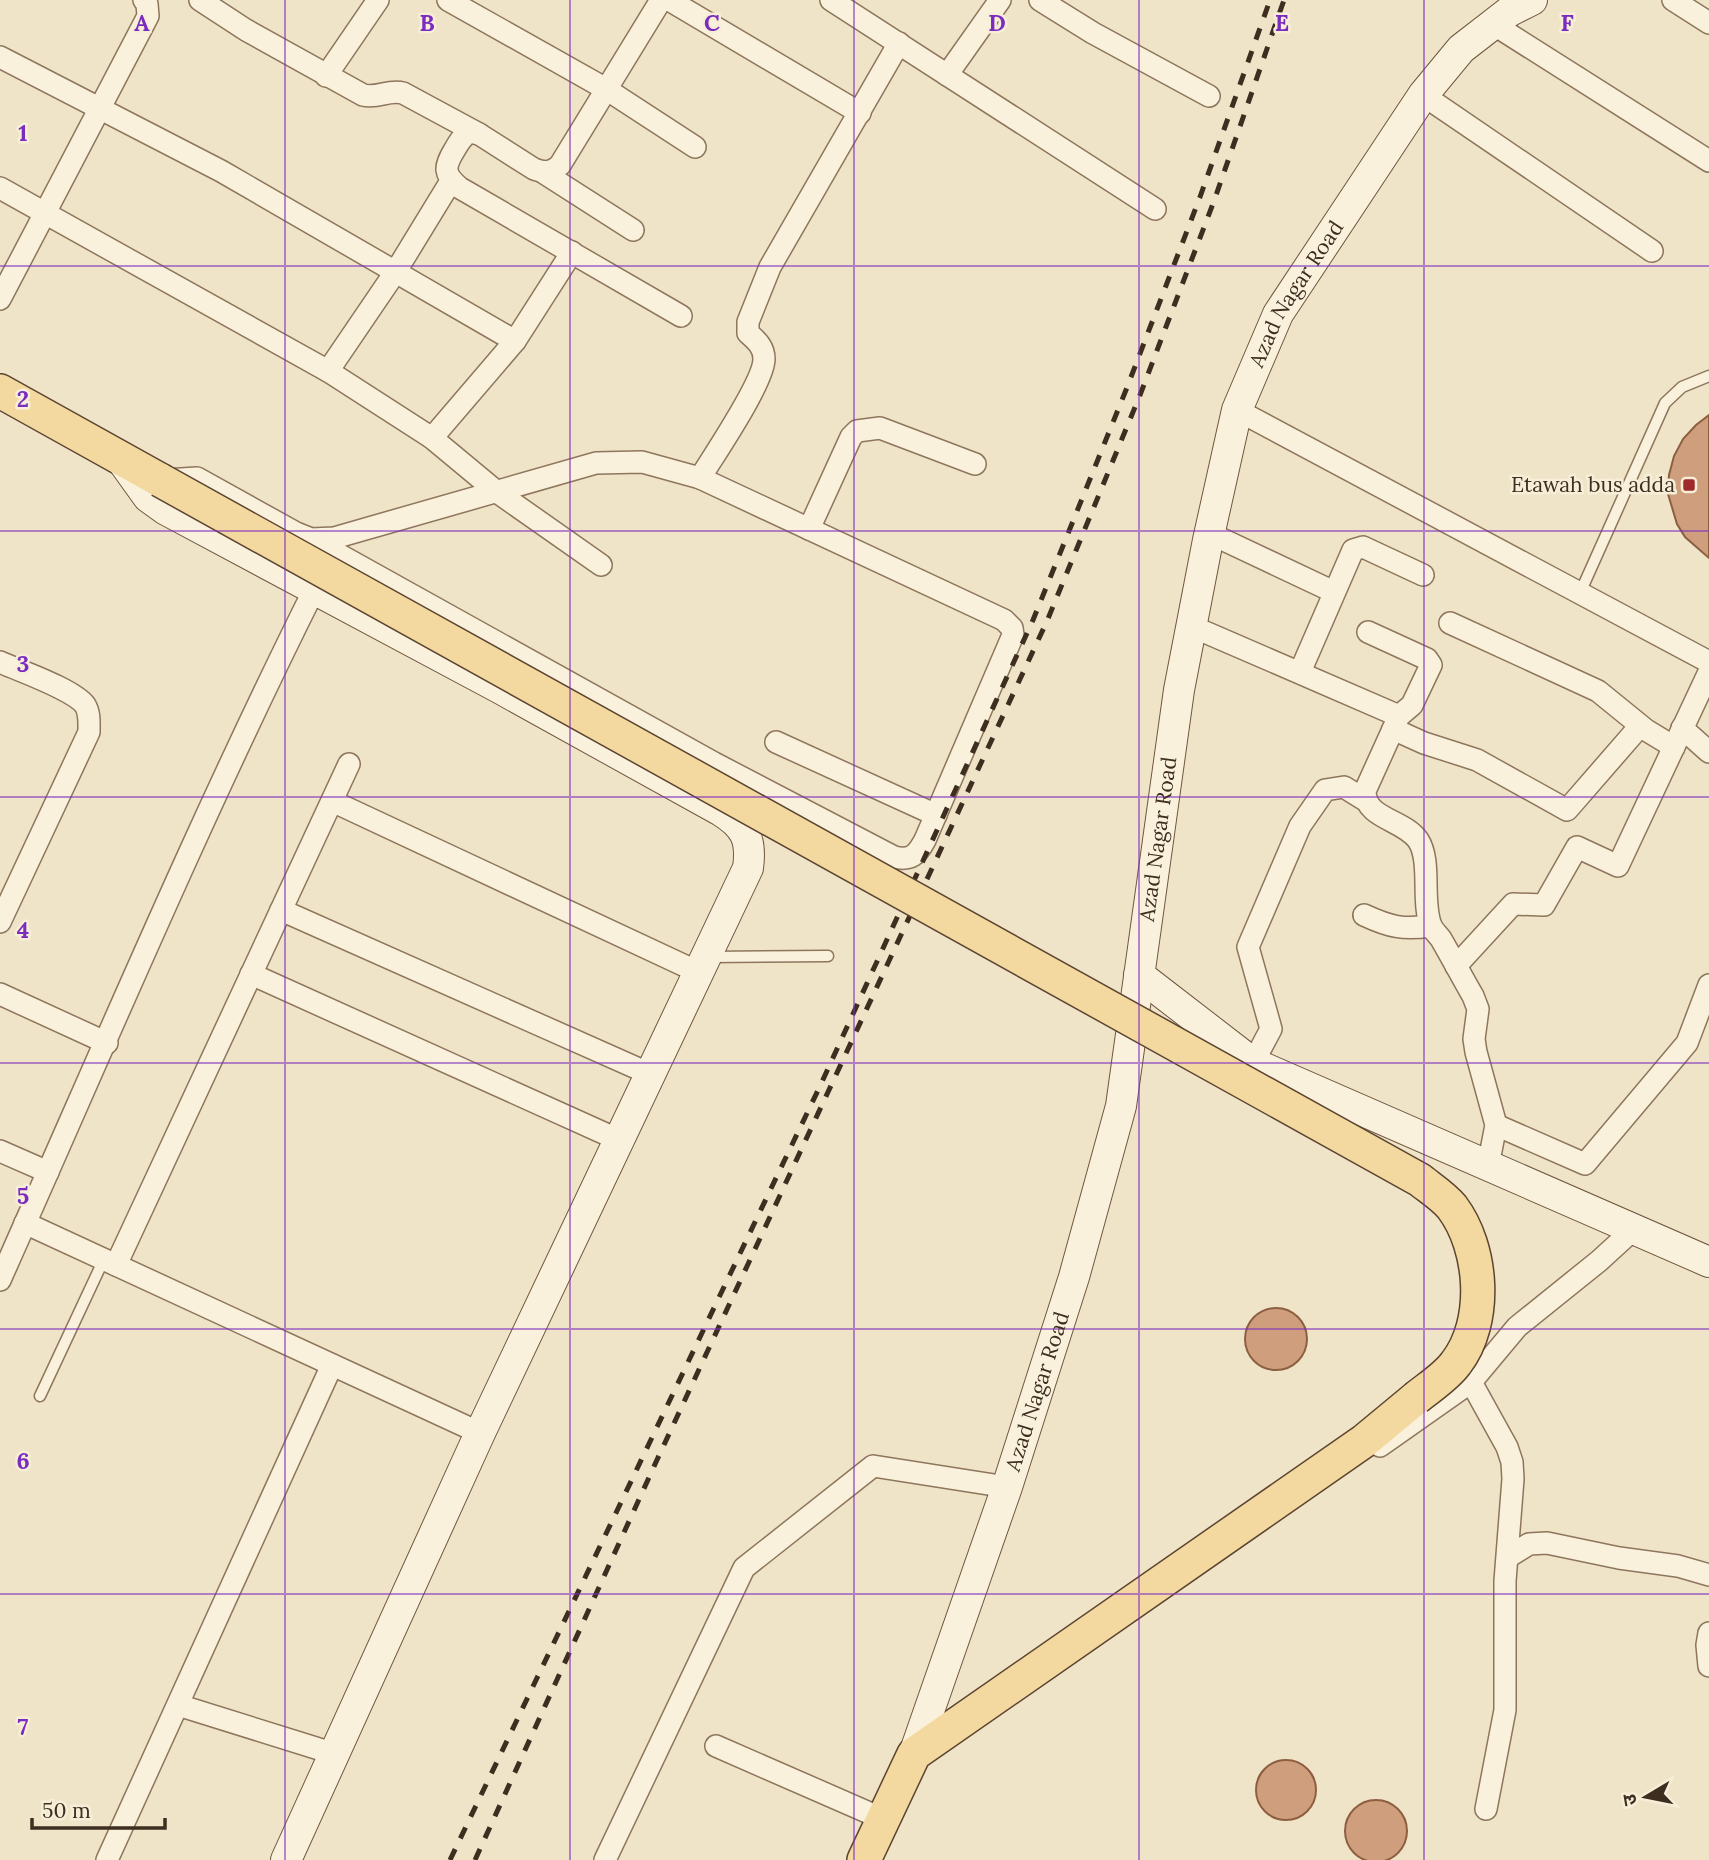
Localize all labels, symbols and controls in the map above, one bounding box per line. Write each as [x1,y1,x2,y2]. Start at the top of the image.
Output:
text: A [134,8,150,37]
text: B [419,8,435,37]
text: C [704,8,720,37]
text: D [988,8,1006,37]
text: E [1275,8,1289,37]
text: F [1560,8,1574,37]
text: 1 [18,118,28,147]
street label: Azad Nagar Road [1242,215,1349,372]
text: 2 [17,384,29,413]
place label: Etawah bus adda [1511,471,1675,498]
marker: Etawah bus adda [1681,477,1697,493]
text: 3 [17,649,29,678]
street label: Azad Nagar Road [1133,755,1183,924]
text: 4 [17,915,29,944]
text: 5 [17,1181,29,1210]
street label: Azad Nagar Road [999,1308,1075,1475]
text: 6 [16,1446,30,1475]
text: 7 [18,1712,29,1741]
north arrow [1611,1762,1681,1832]
scale bar [32,1786,164,1830]
text: उ [1616,1792,1642,1808]
text: 50 m [42,1797,91,1824]

